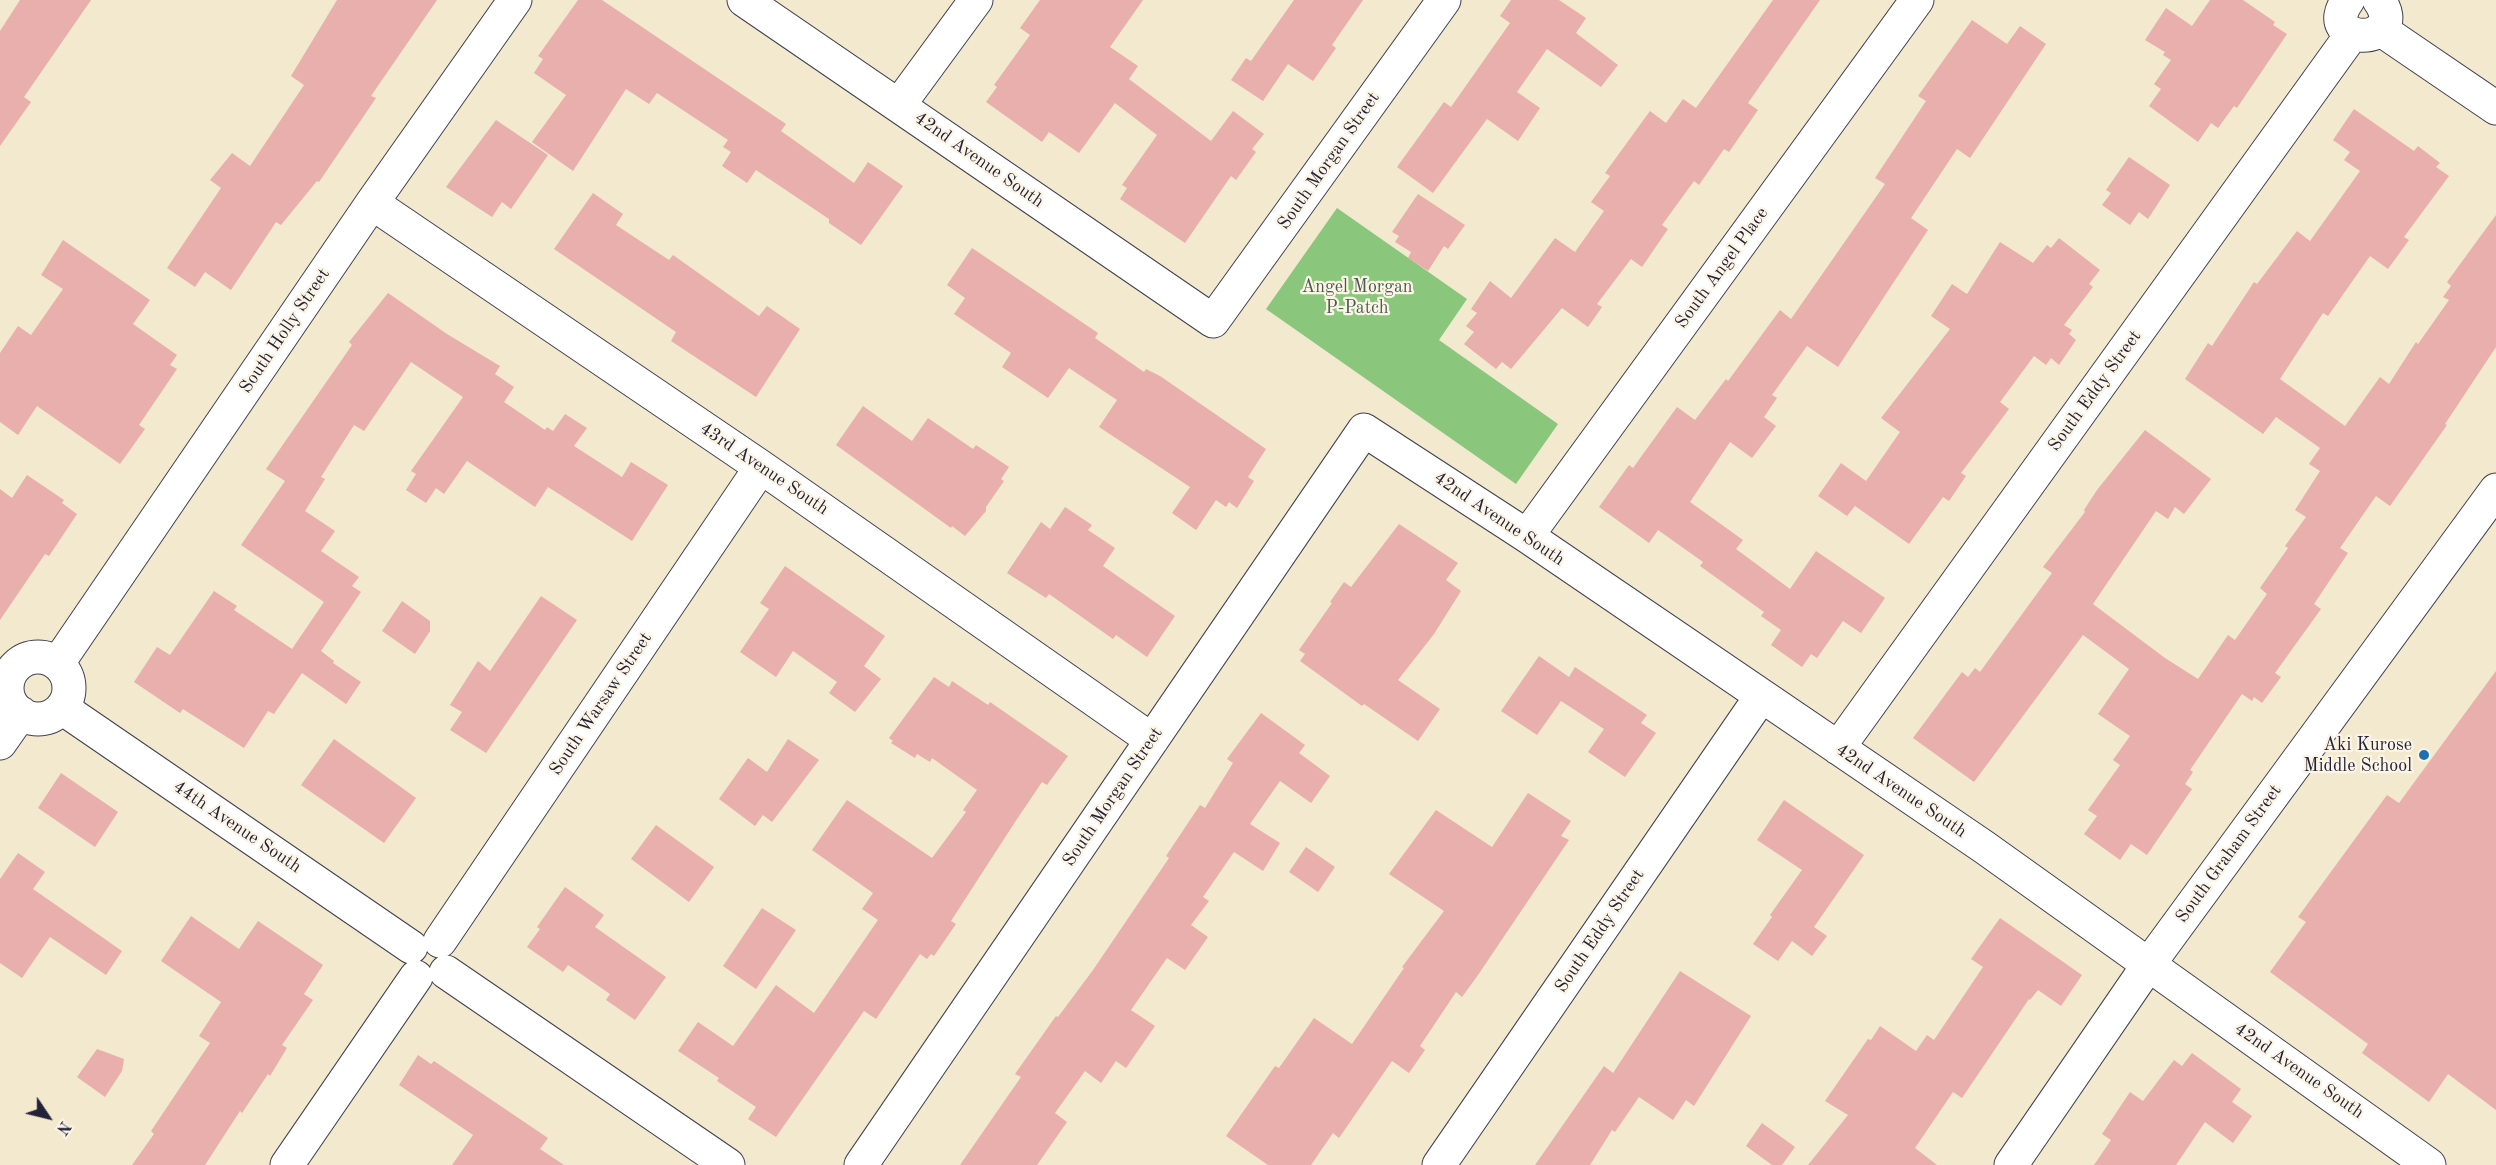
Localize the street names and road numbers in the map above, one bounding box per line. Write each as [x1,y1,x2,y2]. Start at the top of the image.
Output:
street label: South Morgan Street [1273,88,1385,234]
street label: 42nd Avenue South [910,107,1048,213]
street label: South Angel Place [1671,203,1773,333]
street label: South Holly Street [235,264,335,398]
street label: South Eddy Street [2044,326,2146,456]
street label: 43rd Avenue South [695,418,833,520]
street label: 42nd Avenue South [1430,467,1568,571]
street label: South Warsaw Street [545,628,657,780]
street label: South Morgan Street [1058,723,1168,871]
street label: 42nd Avenue South [1832,739,1970,843]
street label: 44th Avenue South [169,776,305,878]
street label: South Graham Street [2172,781,2286,927]
street label: South Eddy Street [1551,865,1649,997]
street label: 42nd Avenue South [2230,1018,2368,1124]

